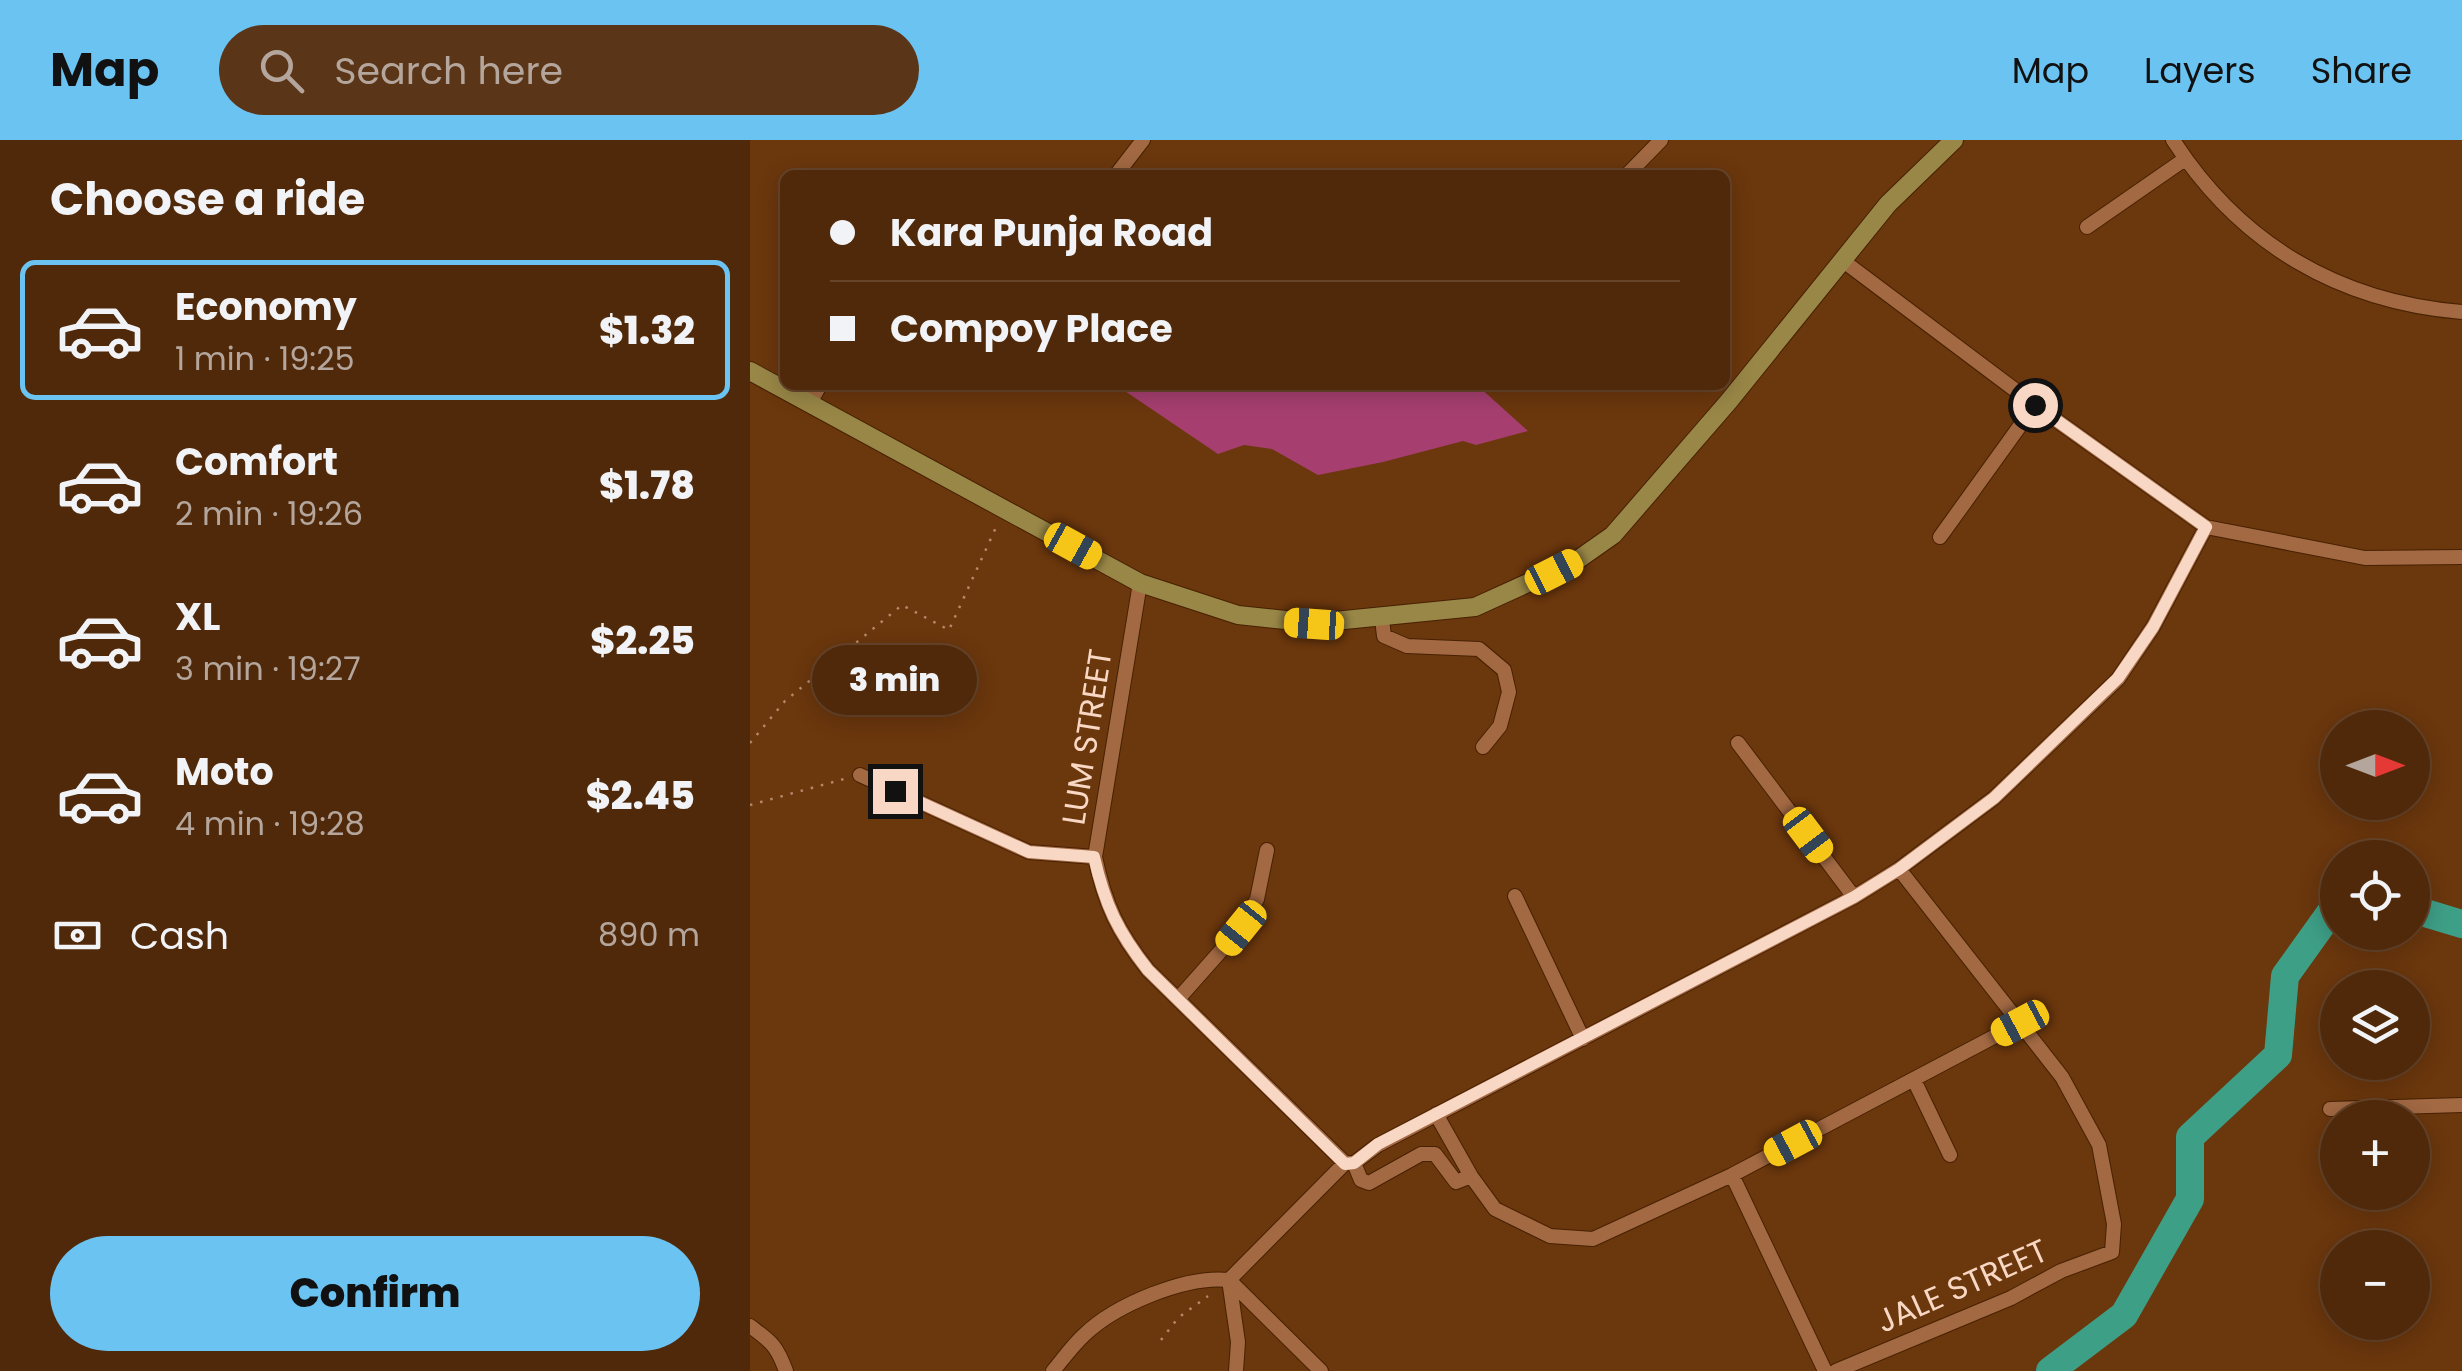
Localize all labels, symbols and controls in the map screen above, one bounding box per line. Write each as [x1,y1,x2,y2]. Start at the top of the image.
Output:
search box [219,25,919,115]
text: Map [50,36,159,103]
icon: search [254,43,309,98]
text: Search here [334,44,563,97]
text: Map [2012,46,2089,95]
text: Layers [2144,46,2256,95]
text: Share [2311,46,2412,95]
text: Choose a ride [50,168,365,231]
text: Kara Punja Road [890,206,1213,259]
text: Economy [175,280,357,333]
icon: car [55,285,145,375]
text: Compoy Place [890,302,1173,355]
text: $1.32 [599,304,695,357]
text: 1 min · 19:25 [175,336,355,381]
route start [2013,383,2058,428]
text: Comfort [175,435,338,488]
icon: car [55,440,145,530]
text: $1.78 [599,459,695,512]
text: 2 min · 19:26 [175,491,363,536]
car [1039,518,1107,574]
car [1520,545,1588,599]
text: XL [175,590,220,643]
icon: car [55,595,145,685]
car [1283,607,1345,641]
text: $2.25 [590,614,695,667]
text: 3 min · 19:27 [175,646,361,691]
callout: 3 min [812,646,978,716]
street label: LUM STREET [1050,646,1123,828]
text: 3 min [849,657,940,702]
north arrow [2320,710,2430,820]
map controls [2320,710,2430,1340]
text: Moto [175,745,274,798]
icon: car [55,750,145,840]
text: $2.45 [586,769,695,822]
route end [873,769,918,814]
text: 4 min · 19:28 [175,801,365,846]
car [1778,802,1838,868]
button: locate [2320,840,2430,950]
car [1210,895,1272,961]
icon: cash [50,908,105,963]
text: Cash [130,909,229,962]
text: 890 m [598,912,700,957]
button: layers [2320,970,2430,1080]
car [1986,996,2054,1050]
button: + [2320,1100,2430,1210]
car [1759,1116,1827,1170]
street label: JALE STREET [1869,1228,2055,1343]
button: − [2320,1230,2430,1340]
button: Confirm [50,1236,700,1351]

